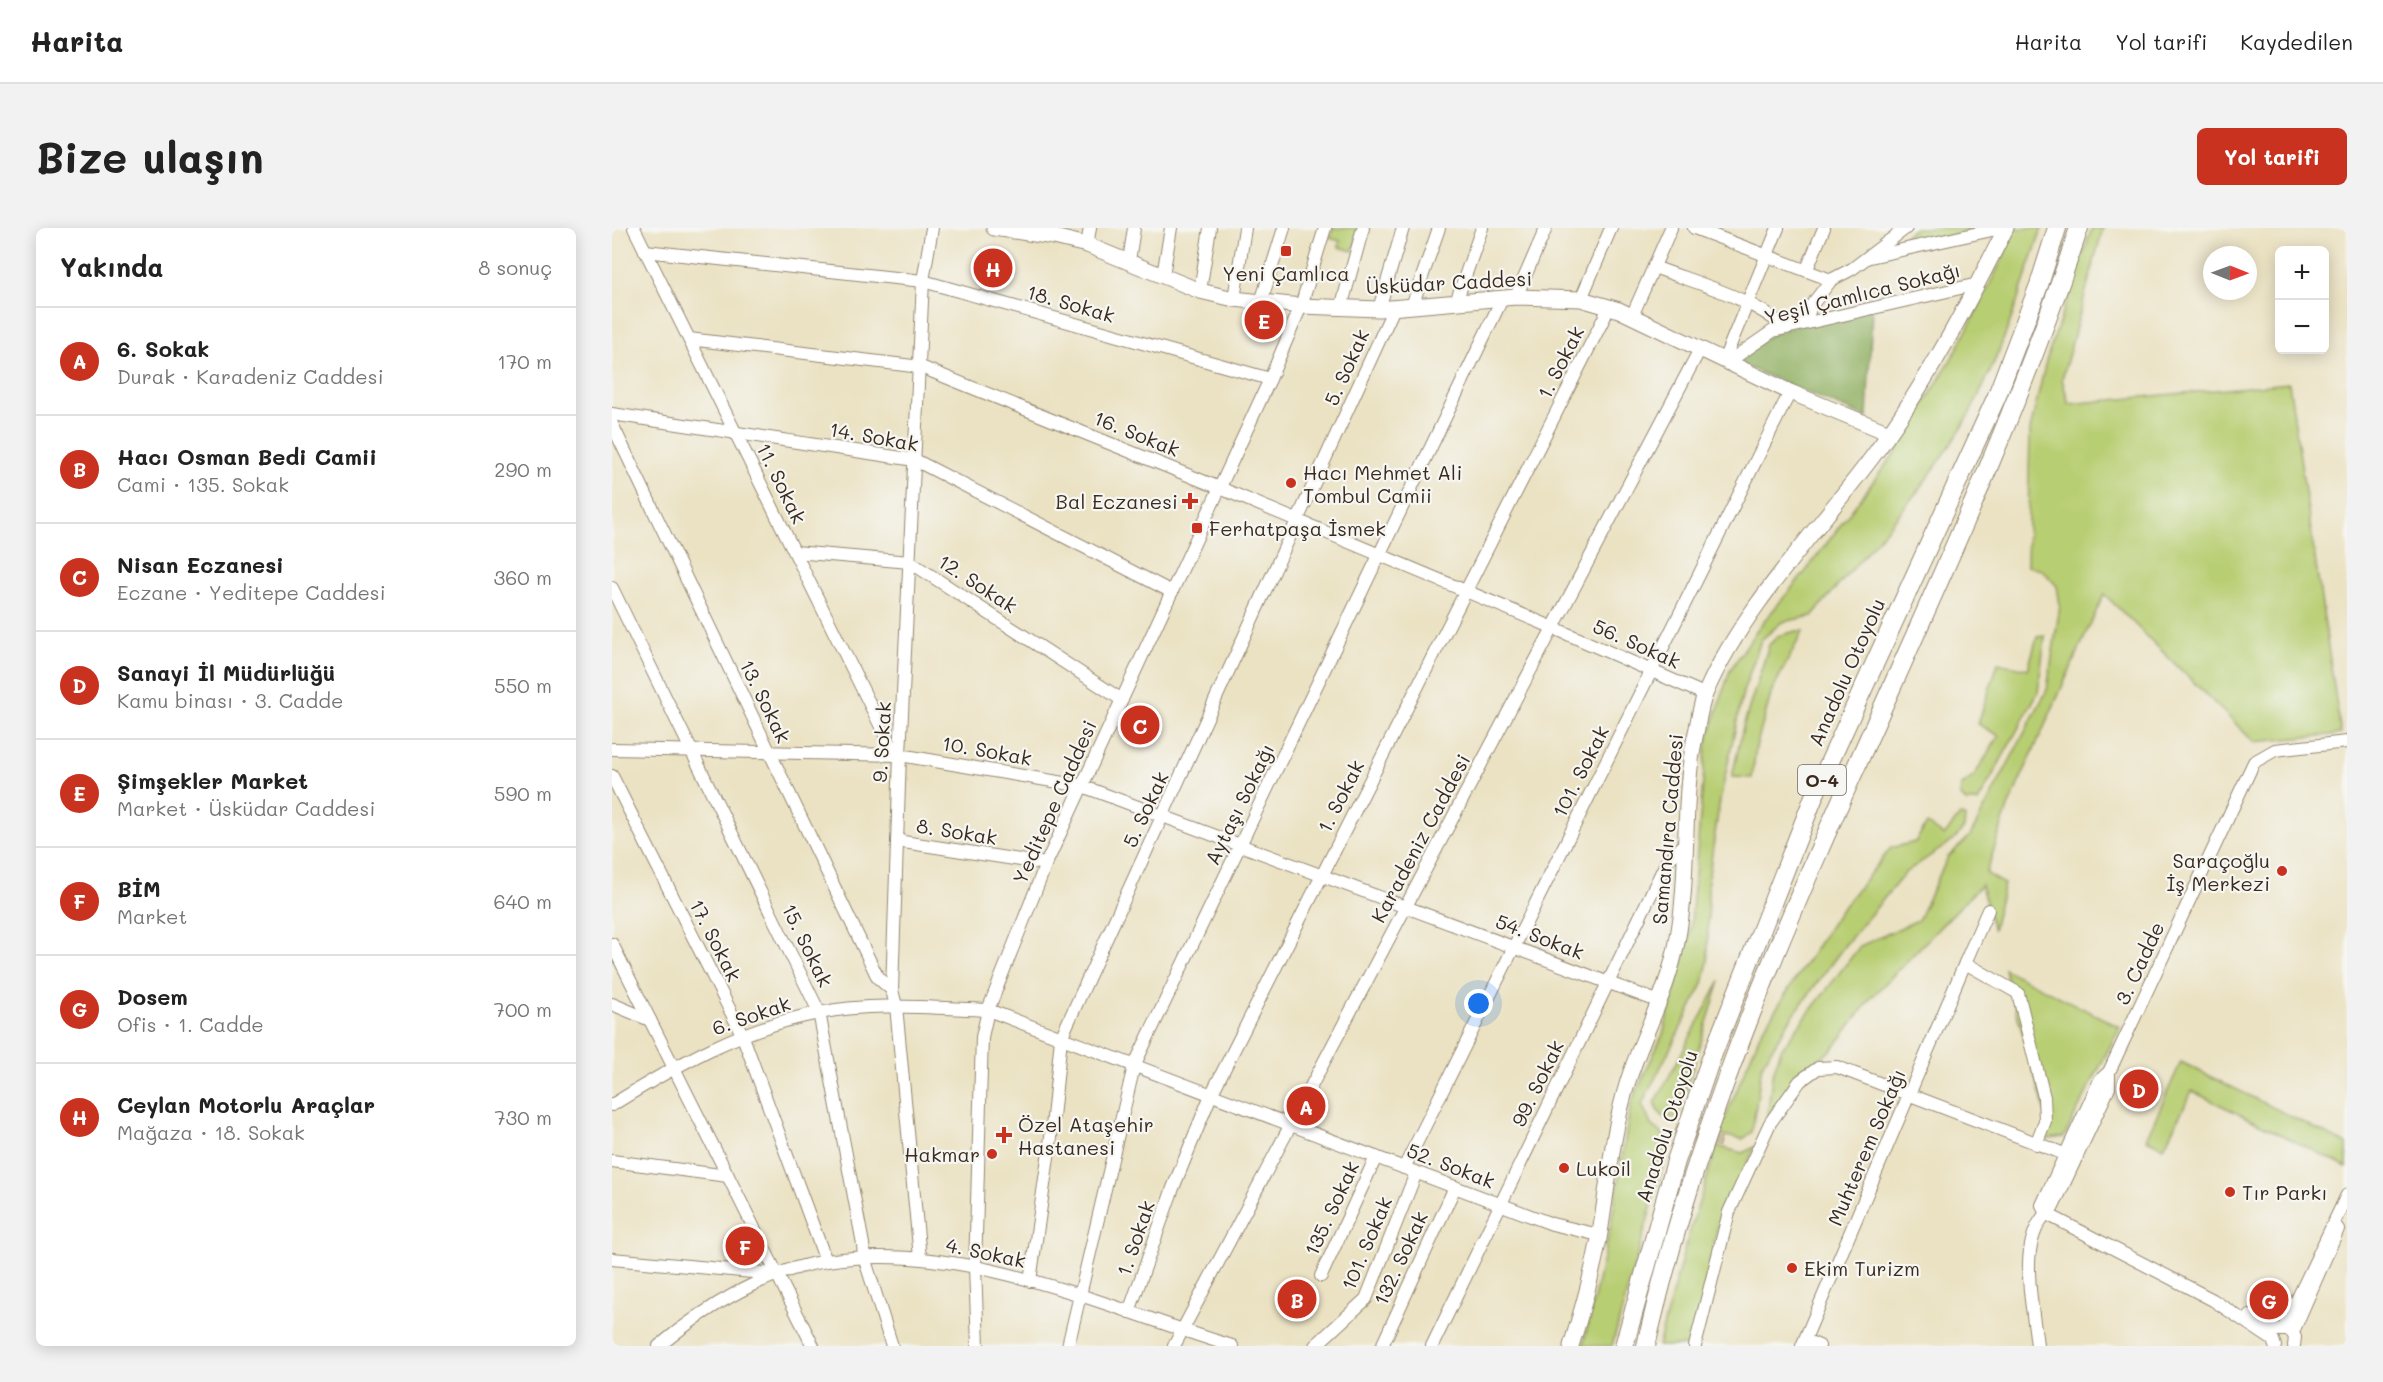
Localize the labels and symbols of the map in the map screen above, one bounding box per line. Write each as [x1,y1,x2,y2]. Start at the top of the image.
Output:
marker: Yeni Çamlıca [1279,244,1293,258]
pin: H [974,246,1012,291]
north arrow [2203,246,2257,300]
street label: Yeşil Çamlıca Sokağı [1761,256,1963,330]
place label: Yeni Çamlıca [1222,260,1350,286]
street label: Üsküdar Caddesi [1365,265,1533,299]
street label: 18. Sokak [1024,278,1118,328]
pin: E [1244,298,1284,343]
street label: 1. Sokak [1531,321,1589,403]
street label: 5. Sokak [1318,325,1374,409]
street label: 16. Sokak [1090,404,1184,462]
street label: 14. Sokak [828,415,920,457]
street label: 11. Sokak [751,438,813,528]
place label: Hacı Mehmet Ali Tombul Camii [1303,459,1462,508]
marker: Hacı Mehmet Ali Tombul Camii [1284,476,1298,490]
place label: Bal Eczanesi [1056,488,1178,514]
marker: Bal Eczanesi [1183,494,1197,508]
place label: Ferhatpaşa İsmek [1209,515,1386,541]
marker: Ferhatpaşa İsmek [1190,521,1204,535]
street label: 12. Sokak [934,548,1022,618]
street label: Anadolu Otoyolu [1802,594,1890,750]
street label: 56. Sokak [1589,612,1685,674]
street label: 13. Sokak [735,655,797,747]
street label: 9. Sokak [866,701,896,783]
pin: C [1120,702,1160,748]
street label: Yeditepe Caddesi [1006,716,1102,888]
street label: 101. Sokak [1546,721,1614,821]
street label: 10. Sokak [940,729,1034,771]
street label: Samandıra Caddesi [1646,733,1688,925]
street label: Aytaşı Sokağı [1198,739,1280,869]
street label: Karadeniz Caddesi [1365,749,1475,927]
street label: 1. Sokak [1311,755,1369,837]
road number: O-4 [1798,765,1846,795]
street label: 5. Sokak [1116,767,1174,851]
street label: 8. Sokak [915,812,999,850]
place label: Saraçoğlu İş Merkezi [2167,847,2270,896]
marker: Saraçoğlu İş Merkezi [2275,864,2289,878]
street label: 17. Sokak [684,894,748,986]
street label: 15. Sokak [777,899,839,991]
street label: 54. Sokak [1492,907,1588,965]
street label: 3. Cadde [2109,917,2169,1009]
street label: 6. Sokak [708,989,794,1041]
your location [1464,989,1493,1018]
street label: 99. Sokak [1505,1036,1569,1130]
street label: Anadolu Otoyolu [1629,1046,1703,1206]
street label: Muhterem Sokağı [1821,1065,1911,1229]
pin: D [2120,1066,2158,1112]
pin: A [1286,1084,1326,1128]
place label: Özel Ataşehir Hastanesi [1018,1111,1154,1160]
marker: Özel Ataşehir Hastanesi [995,1126,1013,1144]
street label: 52. Sokak [1403,1136,1499,1194]
place label: Hakmar [904,1141,980,1167]
marker: Hakmar [985,1147,999,1161]
place label: Lukoil [1576,1155,1631,1181]
street label: 135. Sokak [1298,1157,1364,1259]
marker: Lukoil [1557,1161,1571,1175]
place label: Tır Parkı [2242,1179,2327,1205]
marker: Tır Parkı [2223,1185,2237,1199]
street label: 101. Sokak [1335,1192,1397,1294]
street label: 1. Sokak [1110,1197,1160,1279]
street label: 132. Sokak [1367,1207,1433,1309]
pin: F [726,1224,764,1268]
street label: 4. Sokak [944,1231,1028,1273]
place label: Ekim Turizm [1804,1255,1920,1281]
marker: Ekim Turizm [1785,1261,1799,1275]
pin: B [1278,1276,1316,1322]
pin: G [2250,1278,2288,1322]

